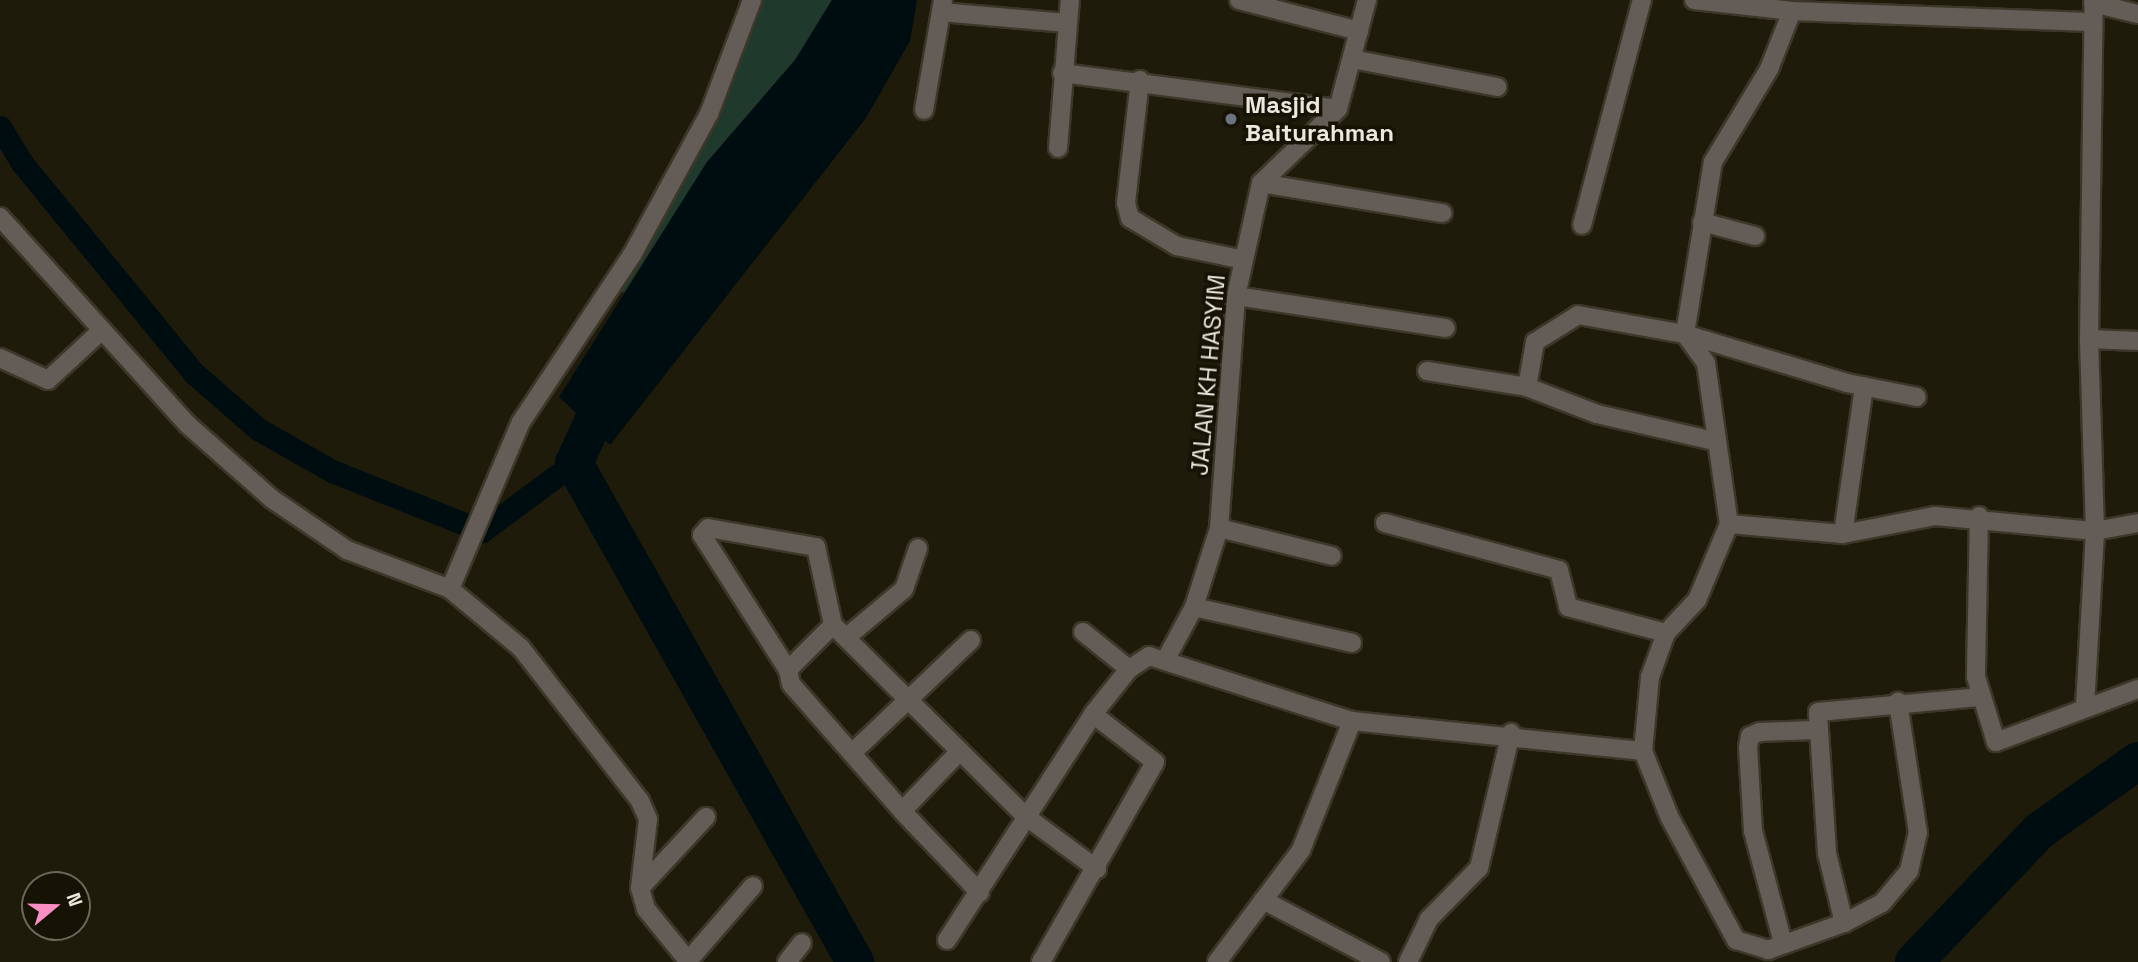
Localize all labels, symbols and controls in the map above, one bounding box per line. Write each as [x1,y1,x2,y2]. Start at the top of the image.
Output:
place label: Masjid Baiturahman [1245,91,1394,147]
marker: Masjid Baiturahman [1223,111,1239,127]
street label: JALAN KH HASYIM [1185,273,1231,477]
north arrow [21,871,91,941]
text: N [61,890,88,910]

